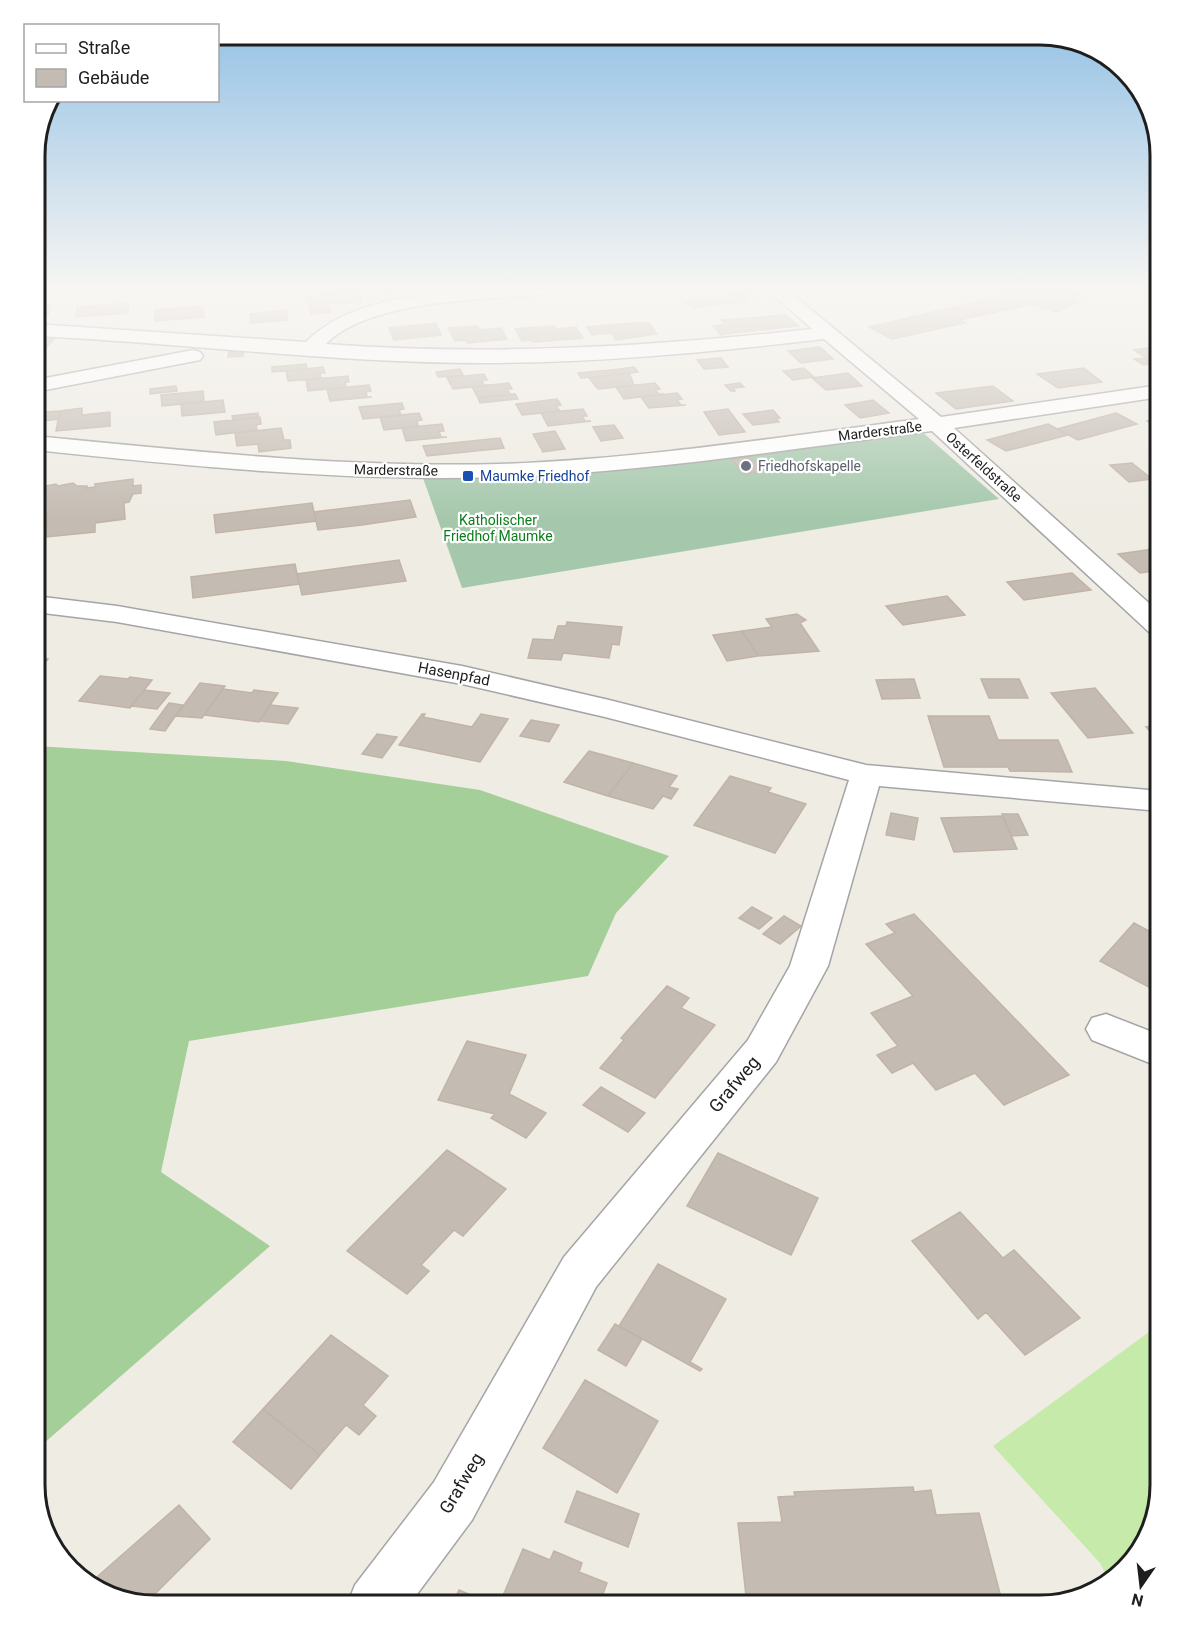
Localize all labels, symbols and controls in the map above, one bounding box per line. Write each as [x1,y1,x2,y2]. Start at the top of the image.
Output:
legend [24,24,219,102]
text: Straße [78,37,130,58]
text: Gebäude [78,67,149,88]
street label: Marderstraße [837,418,923,444]
street label: Osterfeldstraße [943,429,1025,505]
place label: Friedhofskapelle [758,458,861,474]
marker: Friedhofskapelle [739,459,753,473]
street label: Marderstraße [354,461,438,479]
place label: Maumke Friedhof [480,468,589,484]
marker: Maumke Friedhof [461,469,475,483]
park label: Katholischer Friedhof Maumke [443,512,553,544]
street label: Hasenpfad [416,658,492,690]
street label: Grafweg [704,1051,764,1117]
street label: Grafweg [435,1449,487,1517]
north arrow [1111,1556,1171,1616]
text: N [1130,1589,1145,1611]

